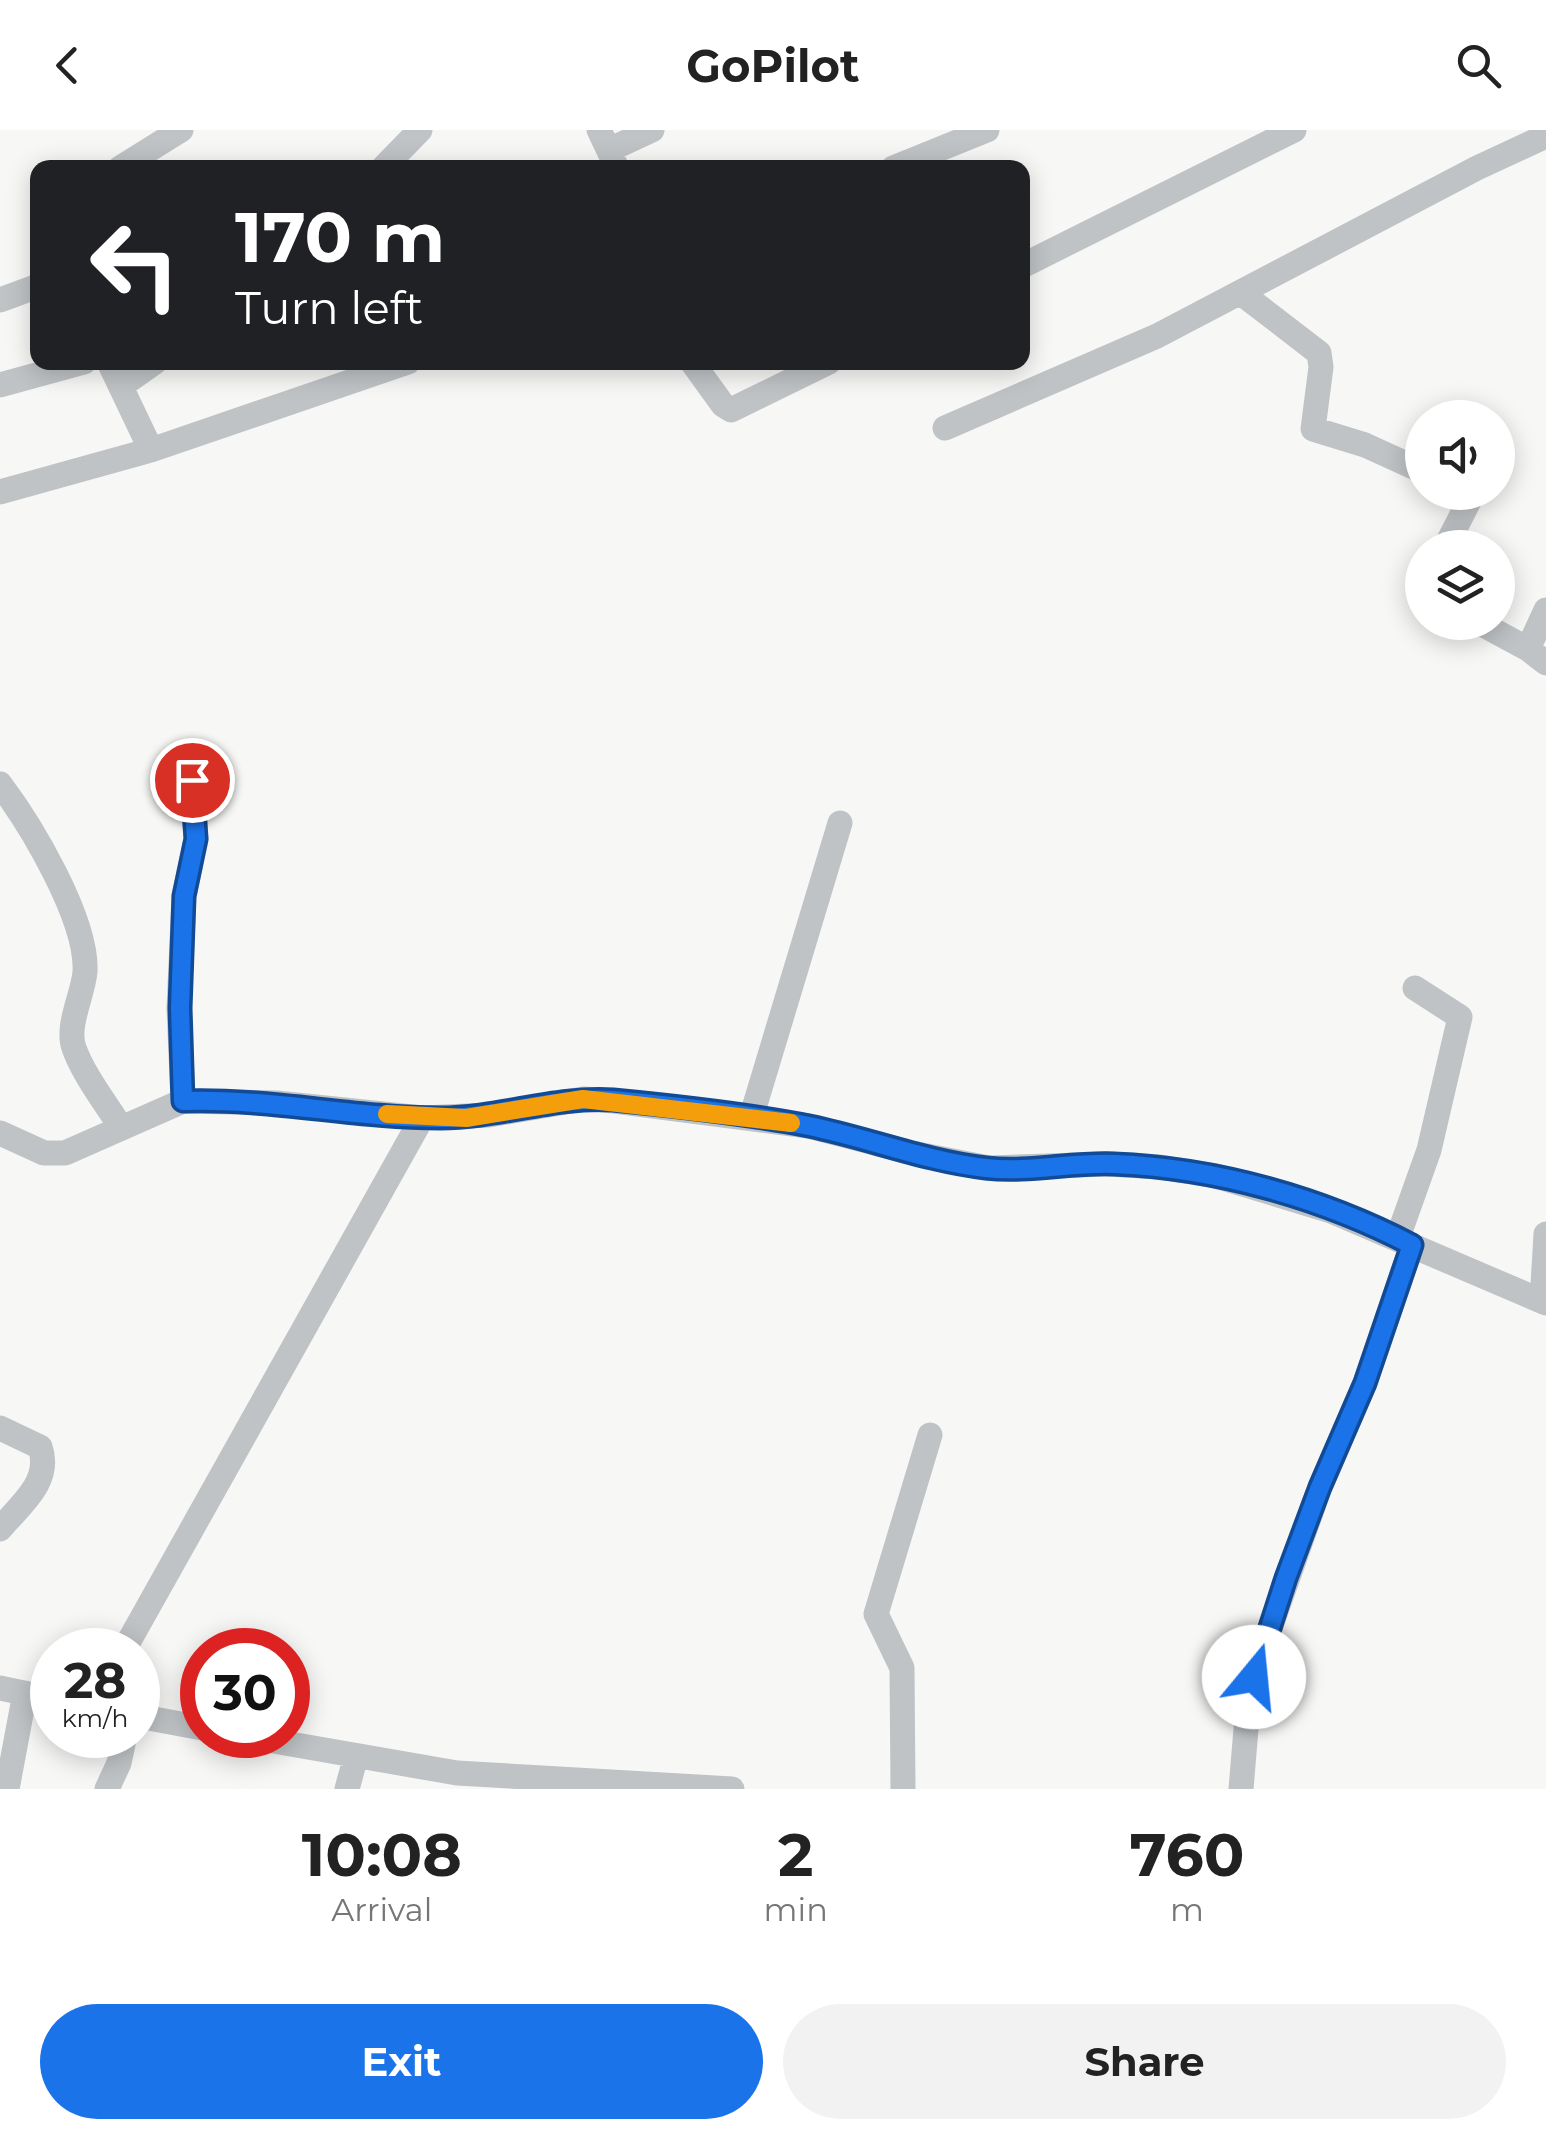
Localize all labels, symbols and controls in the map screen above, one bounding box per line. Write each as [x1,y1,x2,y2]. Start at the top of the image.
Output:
icon: back [40,38,95,93]
text: GoPilot [686,38,860,93]
icon: search [1451,38,1506,93]
text: 170 m [235,194,445,280]
icon: left [70,200,200,330]
text: Turn left [235,280,423,335]
map controls [1405,400,1515,640]
button: sound [1405,400,1515,510]
button: layers [1405,530,1515,640]
pin [150,738,235,823]
icon: arrive [165,753,220,808]
position arrow [1202,1625,1306,1729]
speed limit sign: 30 [180,1628,310,1758]
text: 28 [64,1650,126,1711]
text: km/h [62,1703,128,1733]
text: 10:08 [302,1818,462,1891]
text: 2 [778,1818,813,1891]
text: 760 [1129,1818,1244,1891]
text: Arrival [331,1890,432,1929]
text: min [764,1890,828,1929]
text: m [1170,1890,1204,1929]
button: Exit [40,2004,763,2119]
button: Share [783,2004,1506,2119]

